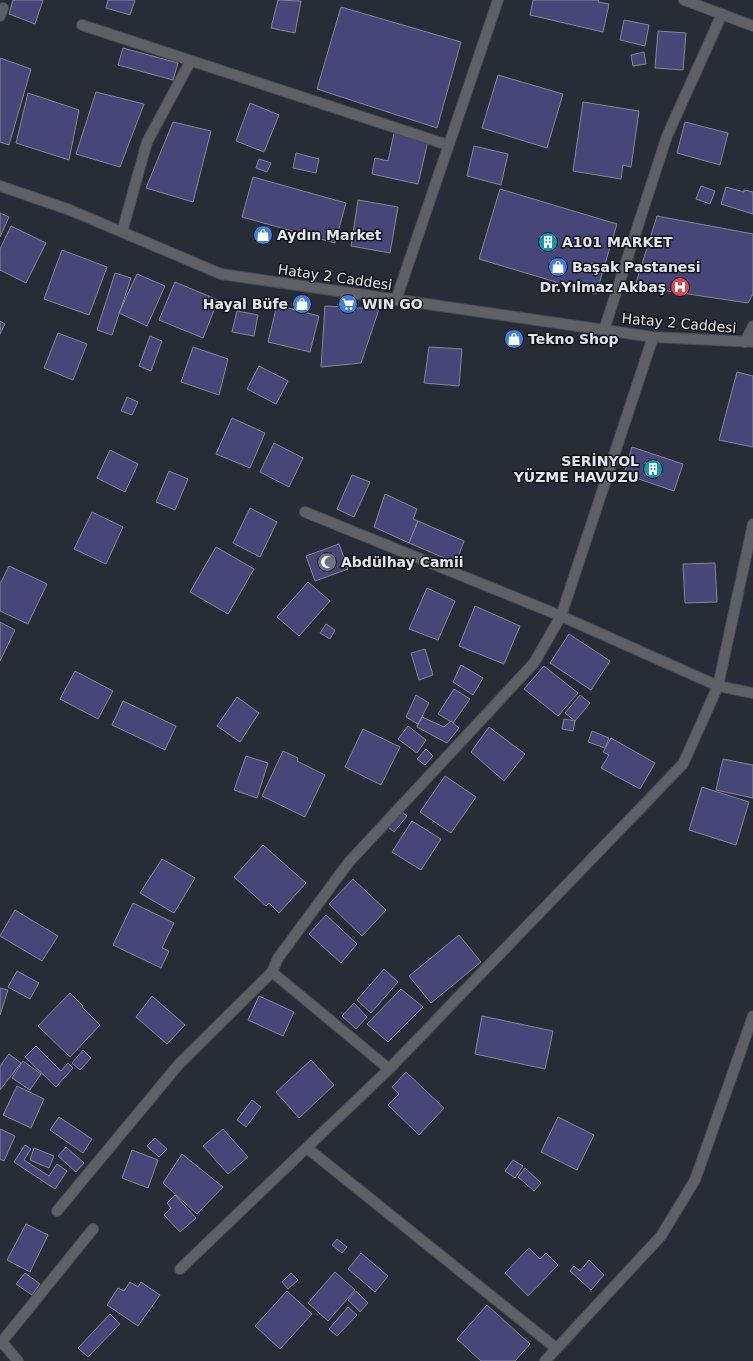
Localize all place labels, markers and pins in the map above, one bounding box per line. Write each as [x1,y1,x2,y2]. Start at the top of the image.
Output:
shop icon: Aydın Market [252,224,274,246]
place label: Aydın Market [277,227,382,243]
building icon: A101 MARKET [537,231,559,253]
place label: A101 MARKET [562,234,673,250]
shop icon: Başak Pastanesi [547,256,569,278]
place label: Başak Pastanesi [572,259,700,275]
hospital icon: Dr.Yılmaz Akbaş [669,276,691,298]
place label: Dr.Yılmaz Akbaş [539,279,666,295]
shop icon: Hayal Büfe [291,293,313,315]
supermarket icon: WIN GO [337,293,359,315]
place label: Hayal Büfe [203,296,288,312]
place label: WIN GO [362,296,423,312]
shop icon: Tekno Shop [503,328,525,350]
place label: Tekno Shop [528,331,619,347]
place label: SERİNYOL YÜZME HAVUZU [513,453,639,485]
building icon: SERİNYOL YÜZME HAVUZU [642,458,664,480]
mosque icon: Abdülhay Camii [316,551,338,573]
place label: Abdülhay Camii [341,554,464,570]

